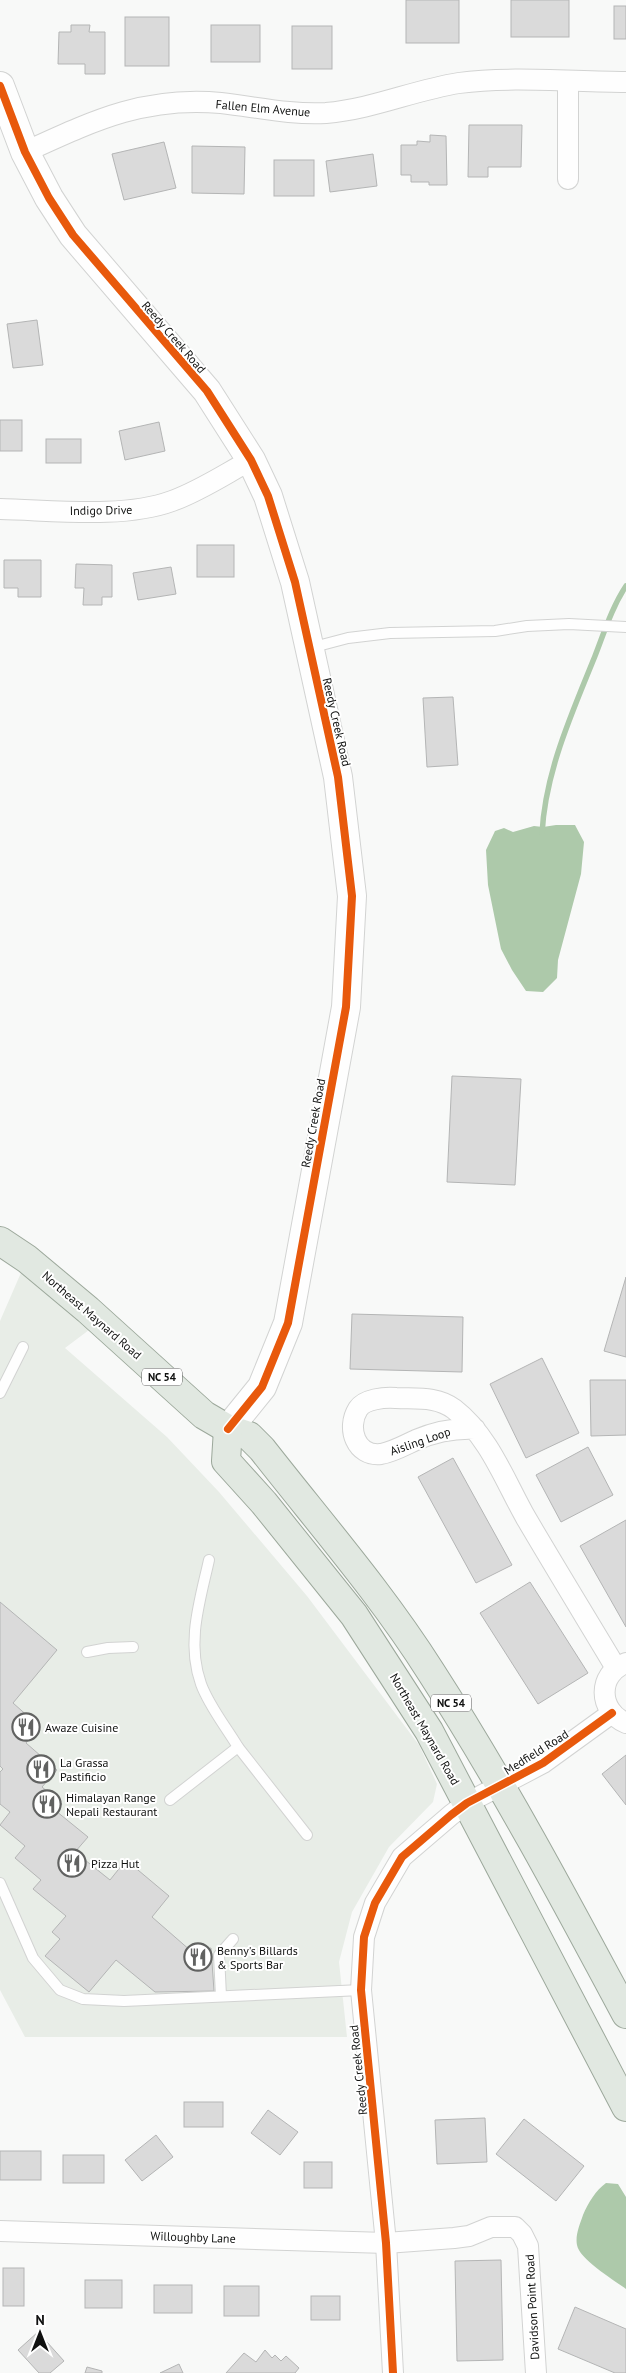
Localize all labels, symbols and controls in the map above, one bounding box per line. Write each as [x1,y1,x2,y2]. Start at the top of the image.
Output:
street label: Fallen Elm Avenue [215,96,311,120]
street label: Reedy Creek Road [139,298,209,376]
street label: Indigo Drive [70,502,132,518]
street label: Reedy Creek Road [320,676,354,768]
street label: Reedy Creek Road [298,1077,328,1169]
street label: Northeast Maynard Road [39,1268,145,1362]
road number: NC 54 [142,1368,182,1385]
street label: Aisling Loop [388,1424,452,1458]
street label: Northeast Maynard Road [387,1670,463,1788]
road number: NC 54 [431,1695,471,1712]
restaurant icon: Awaze Cuisine [11,1712,41,1742]
place label: Awaze Cuisine [45,1720,118,1735]
street label: Medfield Road [501,1726,571,1778]
restaurant icon: La Grassa Pastificio [26,1754,56,1784]
place label: La Grassa Pastificio [60,1755,109,1784]
restaurant icon: Himalayan Range Nepali Restaurant [32,1789,62,1819]
place label: Himalayan Range Nepali Restaurant [66,1790,157,1819]
restaurant icon: Pizza Hut [57,1848,87,1878]
place label: Pizza Hut [91,1856,139,1871]
restaurant icon: Benny's Billards & Sports Bar [183,1942,213,1972]
place label: Benny's Billards & Sports Bar [217,1943,298,1972]
street label: Reedy Creek Road [346,2024,370,2116]
street label: Willoughby Lane [150,2228,236,2246]
street label: Davidson Point Road [522,2254,542,2360]
north arrow [15,2308,65,2358]
text: N [35,2311,45,2329]

